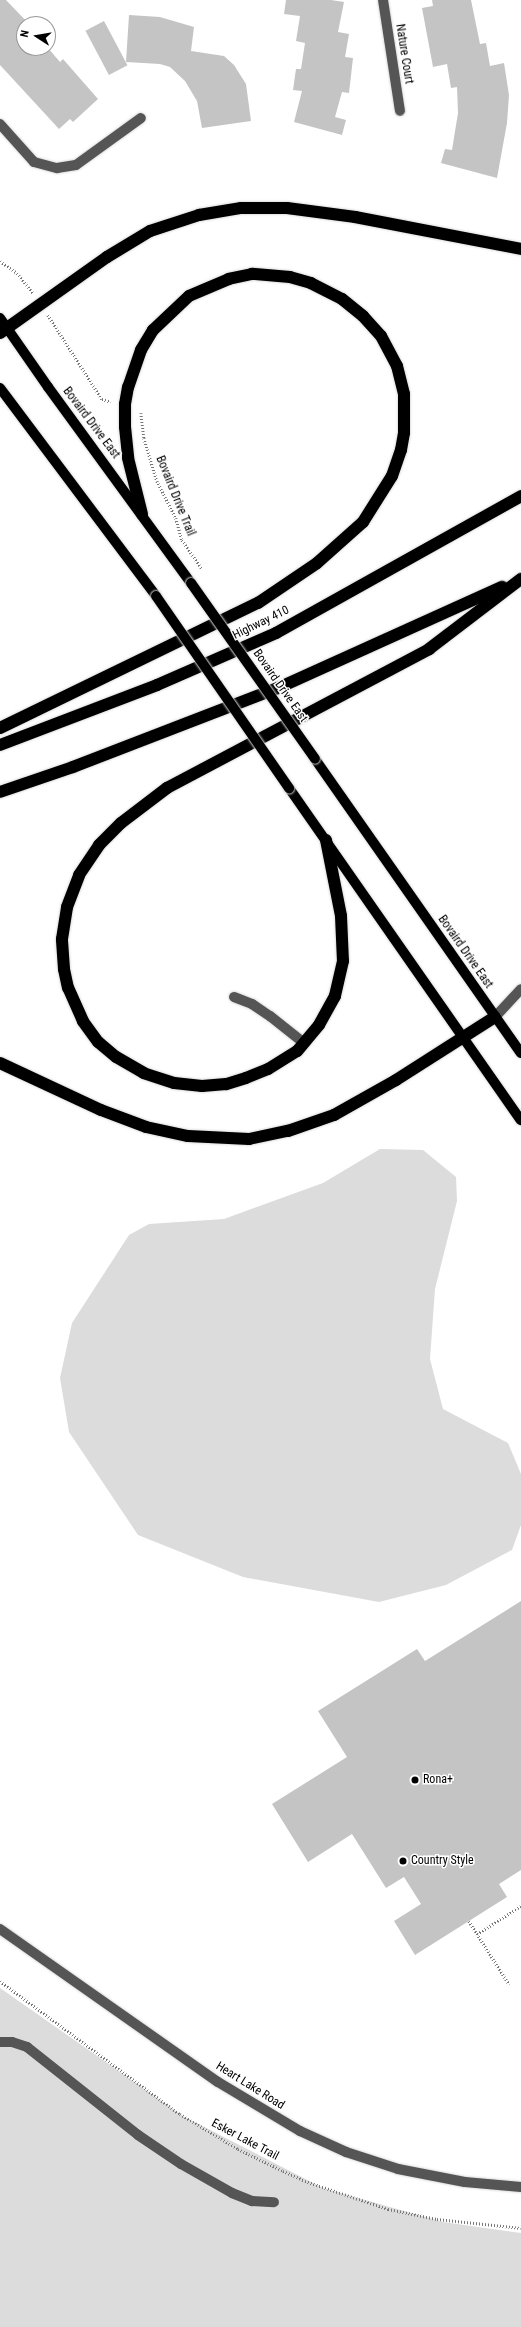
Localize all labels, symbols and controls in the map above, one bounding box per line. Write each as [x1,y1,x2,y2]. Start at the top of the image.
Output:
north arrow [16,16,56,56]
street label: Nature Court [392,23,416,85]
text: N [18,29,32,38]
street label: Bovaird Drive East [59,384,123,462]
street label: Bovaird Drive Trail [152,454,198,538]
street label: Highway 410 [230,603,292,643]
street label: Bovaird Drive East [250,647,310,725]
street label: Bovaird Drive East [435,913,495,991]
place label: Rona+ [423,1773,453,1787]
marker: Rona+ [410,1775,420,1785]
place label: Country Style [411,1854,474,1868]
marker: Country Style [398,1856,408,1866]
street label: Heart Lake Road [213,2059,287,2113]
street label: Esker Lake Trail [209,2116,281,2164]

